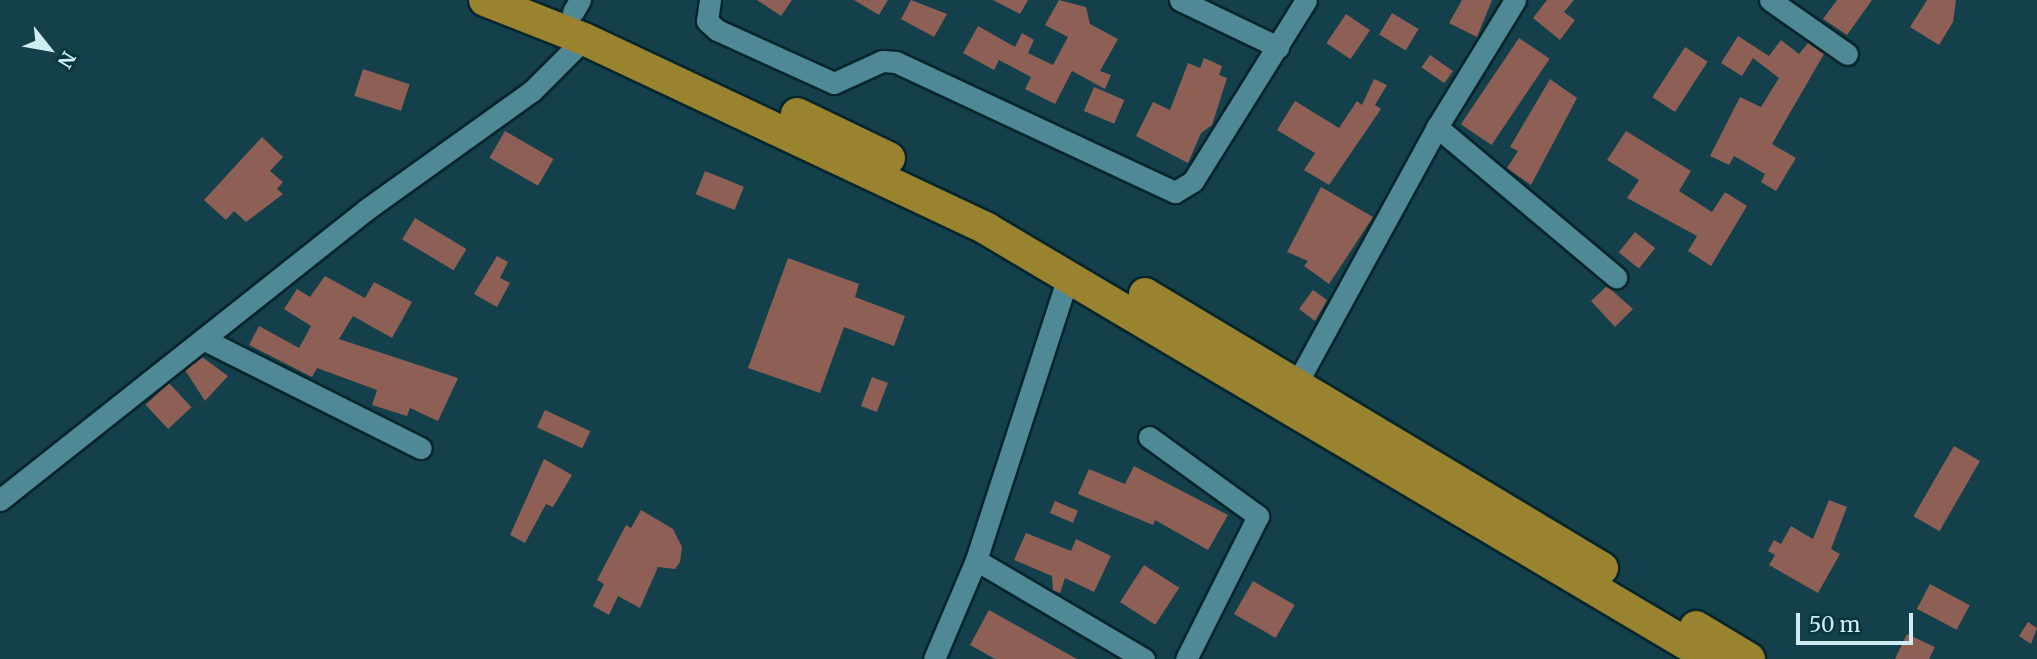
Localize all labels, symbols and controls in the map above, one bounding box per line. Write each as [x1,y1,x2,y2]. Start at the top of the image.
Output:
north arrow [14,14,84,84]
text: N [53,47,81,72]
scale bar [1799,600,1916,644]
text: 50 m [1809,611,1860,638]

